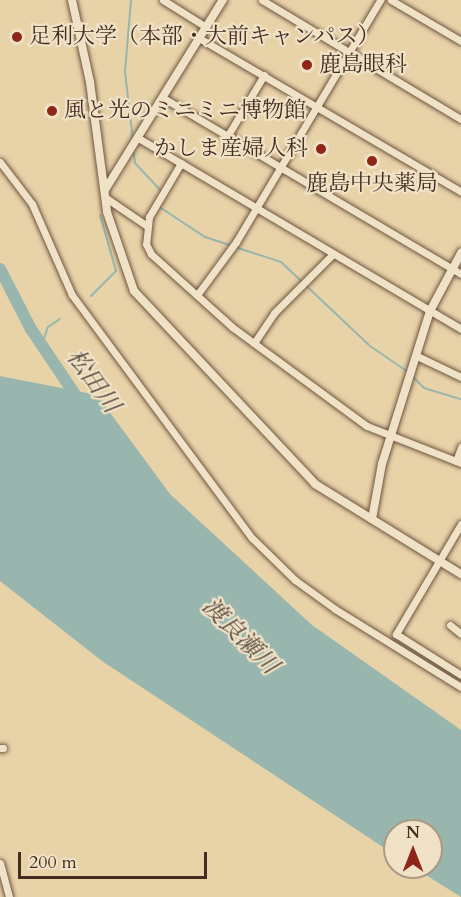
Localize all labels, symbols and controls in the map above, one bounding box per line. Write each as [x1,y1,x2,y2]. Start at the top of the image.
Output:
place label: 足利大学（本部・大前キャンパス） [29,24,381,50]
marker: 足利大学（本部・大前キャンパス） [10,30,24,44]
place label: 鹿島眼科 [319,52,407,78]
marker: 鹿島眼科 [300,58,314,72]
place label: 風と光のミニミニ博物館 [64,98,306,124]
marker: 風と光のミニミニ博物館 [45,104,59,118]
place label: かしま産婦人科 [154,136,308,162]
marker: かしま産婦人科 [312,140,330,158]
marker: 鹿島中央薬局 [365,154,379,168]
place label: 鹿島中央薬局 [306,171,438,197]
water label: 松田川 [60,343,126,419]
water label: 渡良瀬川 [196,592,284,680]
north arrow [383,819,443,879]
text: N [406,822,420,844]
scale bar [21,840,210,878]
text: 200 m [29,850,77,875]

